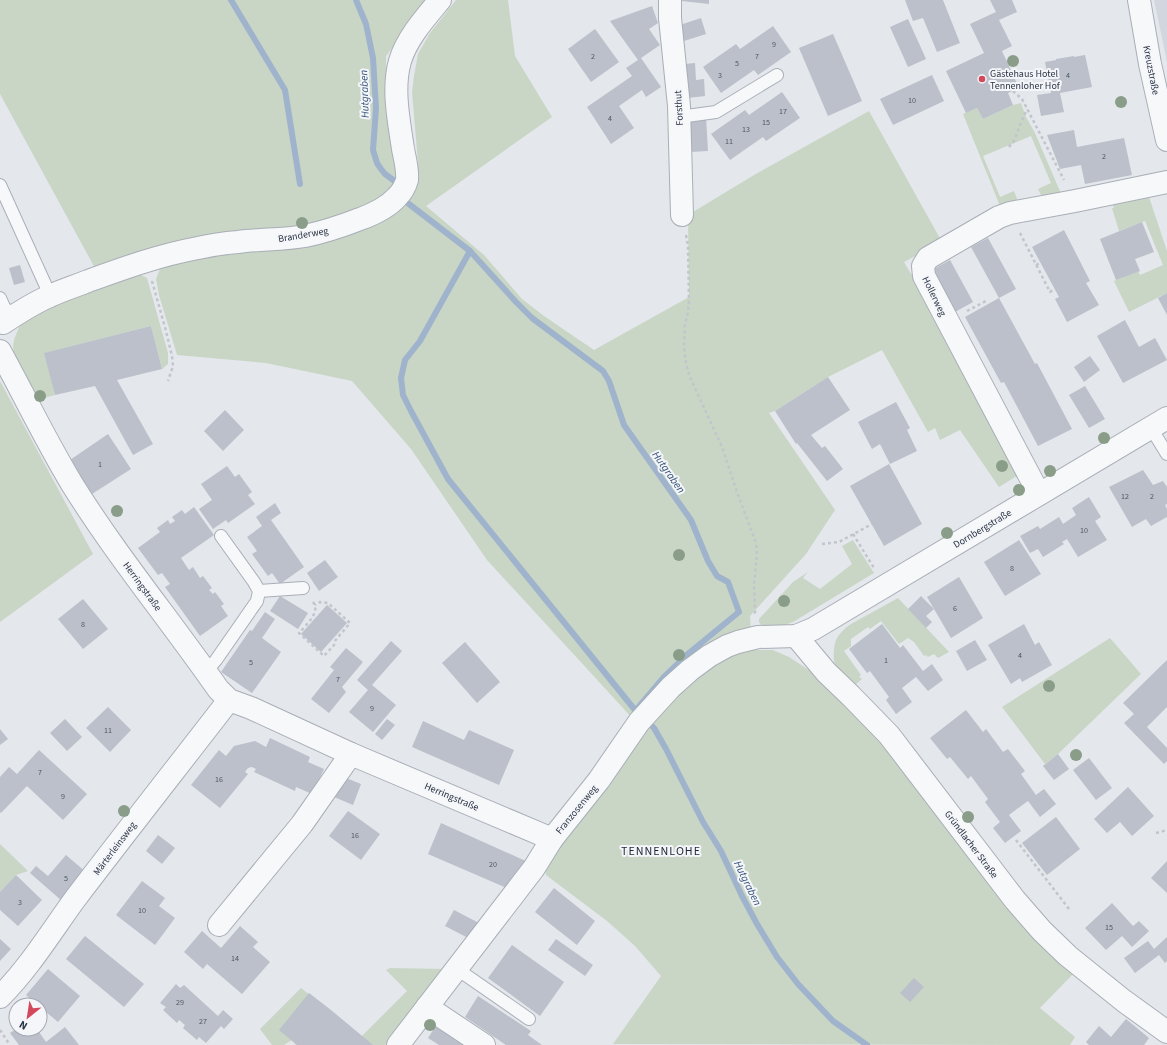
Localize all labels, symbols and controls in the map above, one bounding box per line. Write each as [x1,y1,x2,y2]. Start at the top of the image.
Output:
house number: 9 [772,39,776,50]
street label: Kreuzstraße [1139,44,1163,96]
house number: 2 [591,51,595,62]
house number: 7 [755,51,759,62]
house number: 5 [735,58,739,69]
place label: Gästehaus Hotel Tennenloher Hof [990,67,1061,93]
water label: Hutgraben [356,69,373,118]
house number: 3 [718,70,722,81]
house number: 4 [1066,70,1070,81]
marker: Gästehaus Hotel Tennenloher Hof [977,74,987,84]
street label: Forsthut [671,89,687,126]
house number: 10 [908,95,916,106]
house number: 17 [779,106,787,117]
house number: 4 [608,113,612,124]
house number: 15 [762,117,770,128]
house number: 13 [742,124,750,135]
house number: 11 [725,136,733,147]
house number: 2 [1102,151,1106,162]
street label: Branderweg [277,224,329,246]
street label: Hollerweg [918,274,950,319]
water label: Hutgraben [649,448,689,497]
house number: 1 [98,459,102,470]
house number: 12 [1121,491,1129,502]
house number: 2 [1150,491,1154,502]
street label: Dornbergstraße [951,506,1014,552]
house number: 10 [1080,525,1088,536]
street label: Herringstraße [120,559,165,614]
house number: 8 [1010,563,1014,574]
house number: 6 [953,603,957,614]
house number: 8 [81,619,85,630]
house number: 4 [1018,650,1022,661]
house number: 1 [884,655,888,666]
house number: 5 [249,657,253,668]
house number: 7 [336,674,340,685]
house number: 9 [370,703,374,714]
house number: 11 [104,725,112,736]
house number: 7 [38,767,42,778]
house number: 16 [215,774,223,785]
street label: Herringstraße [422,779,481,815]
street label: Franzosenweg [553,782,601,837]
house number: 9 [61,791,65,802]
street label: Gründlacher Straße [941,808,1001,881]
street label: Märterleinsweg [90,819,140,878]
house number: 16 [351,830,359,841]
district label: TENNENLOHE [621,843,701,860]
water label: Hutgraben [730,858,765,908]
house number: 20 [489,859,497,870]
house number: 5 [64,873,68,884]
house number: 3 [18,897,22,908]
house number: 10 [138,905,146,916]
house number: 15 [1105,922,1113,933]
house number: 14 [231,953,239,964]
north arrow [8,997,48,1037]
house number: 29 [176,997,184,1008]
house number: 27 [199,1016,207,1027]
text: N [16,1017,30,1034]

